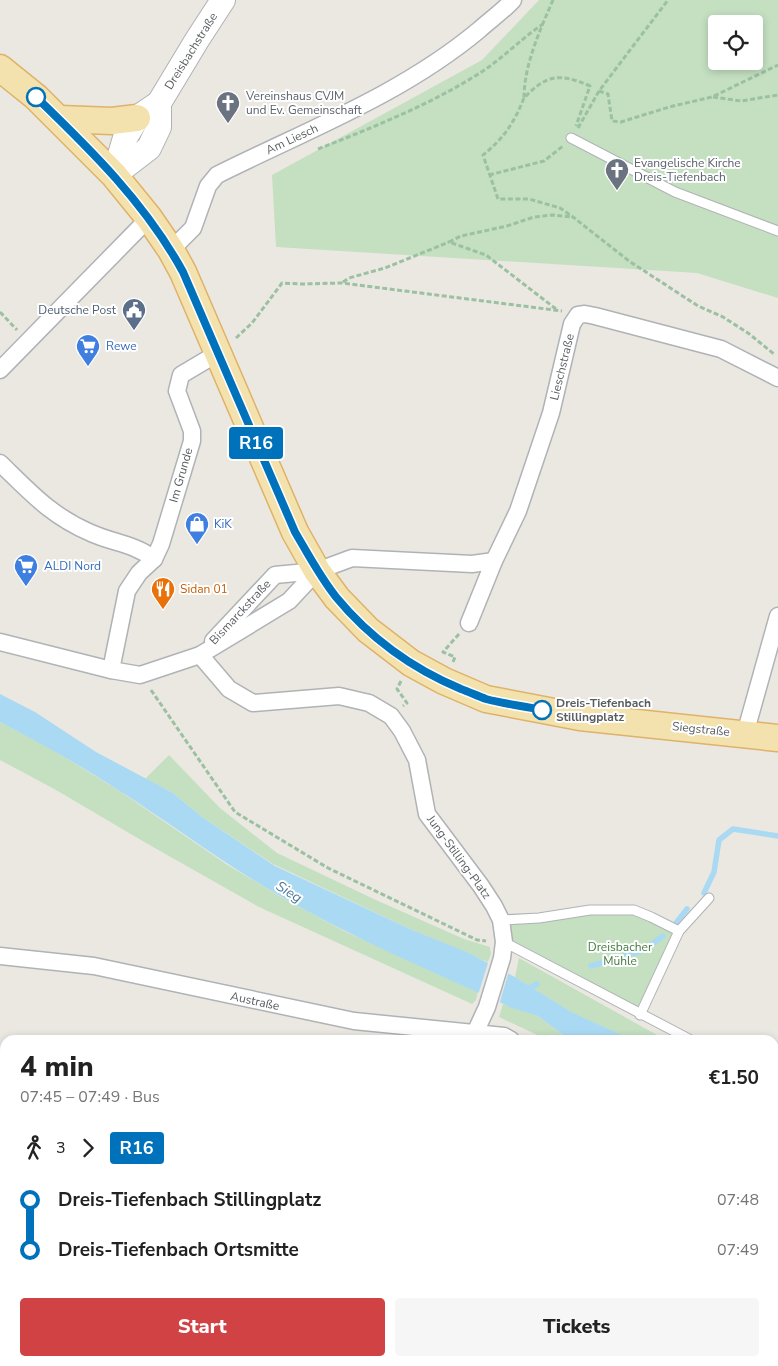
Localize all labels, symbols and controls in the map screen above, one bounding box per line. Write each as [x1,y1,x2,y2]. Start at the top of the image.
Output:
street label: Dreisbachstraße [161,9,221,93]
map controls [708,15,763,70]
button: locate [708,15,763,70]
unlabelled marker [26,87,46,107]
place label: Vereinshaus CVJM und Ev. Gemeinschaft [245,88,362,118]
church icon: Vereinshaus CVJM und Ev. Gemeinschaft [215,90,241,124]
street label: Am Liesch [263,120,321,158]
place label: Evangelische Kirche Dreis-Tiefenbach [634,155,741,185]
church icon: Evangelische Kirche Dreis-Tiefenbach [604,157,630,191]
public building icon: Deutsche Post [121,297,147,331]
place label: Deutsche Post [38,302,117,318]
street label: Lieschstraße [546,332,578,402]
supermarket icon: Rewe [75,333,101,367]
place label: Rewe [106,338,137,354]
line badge: R16 [227,427,285,459]
text: R16 [239,431,273,455]
street label: Im Grunde [166,446,196,504]
shop icon: KiK [184,511,210,545]
place label: KiK [214,516,232,532]
supermarket icon: ALDI Nord [13,553,39,587]
place label: ALDI Nord [44,558,101,574]
restaurant icon: Sidan 01 [150,576,176,610]
street label: Bismarckstraße [206,576,274,648]
place label: Sidan 01 [180,581,228,597]
place label: Dreis-Tiefenbach Stillingplatz [556,695,651,725]
marker: Dreis-Tiefenbach Stillingplatz [532,700,552,720]
street label: Siegstraße [671,718,731,740]
street label: Jung-Stilling-Platz [423,811,495,902]
water label: Sieg [272,877,306,907]
park label: Dreisbacher Mühle [588,939,653,969]
street label: Austraße [229,988,281,1014]
text: 4 min [20,1048,94,1086]
text: €1.50 [709,1065,759,1091]
text: 07:45 – 07:49 · Bus [20,1086,160,1108]
icon: walk [20,1134,48,1162]
icon: forward [74,1134,102,1162]
text: R16 [120,1136,154,1160]
text: 3 [56,1137,66,1159]
text: Dreis-Tiefenbach Stillingplatz [58,1187,321,1213]
text: 07:48 [717,1189,759,1211]
text: Dreis-Tiefenbach Ortsmitte [58,1237,299,1263]
text: 07:49 [717,1239,759,1261]
button: Start [20,1298,385,1356]
button: Tickets [395,1298,759,1356]

